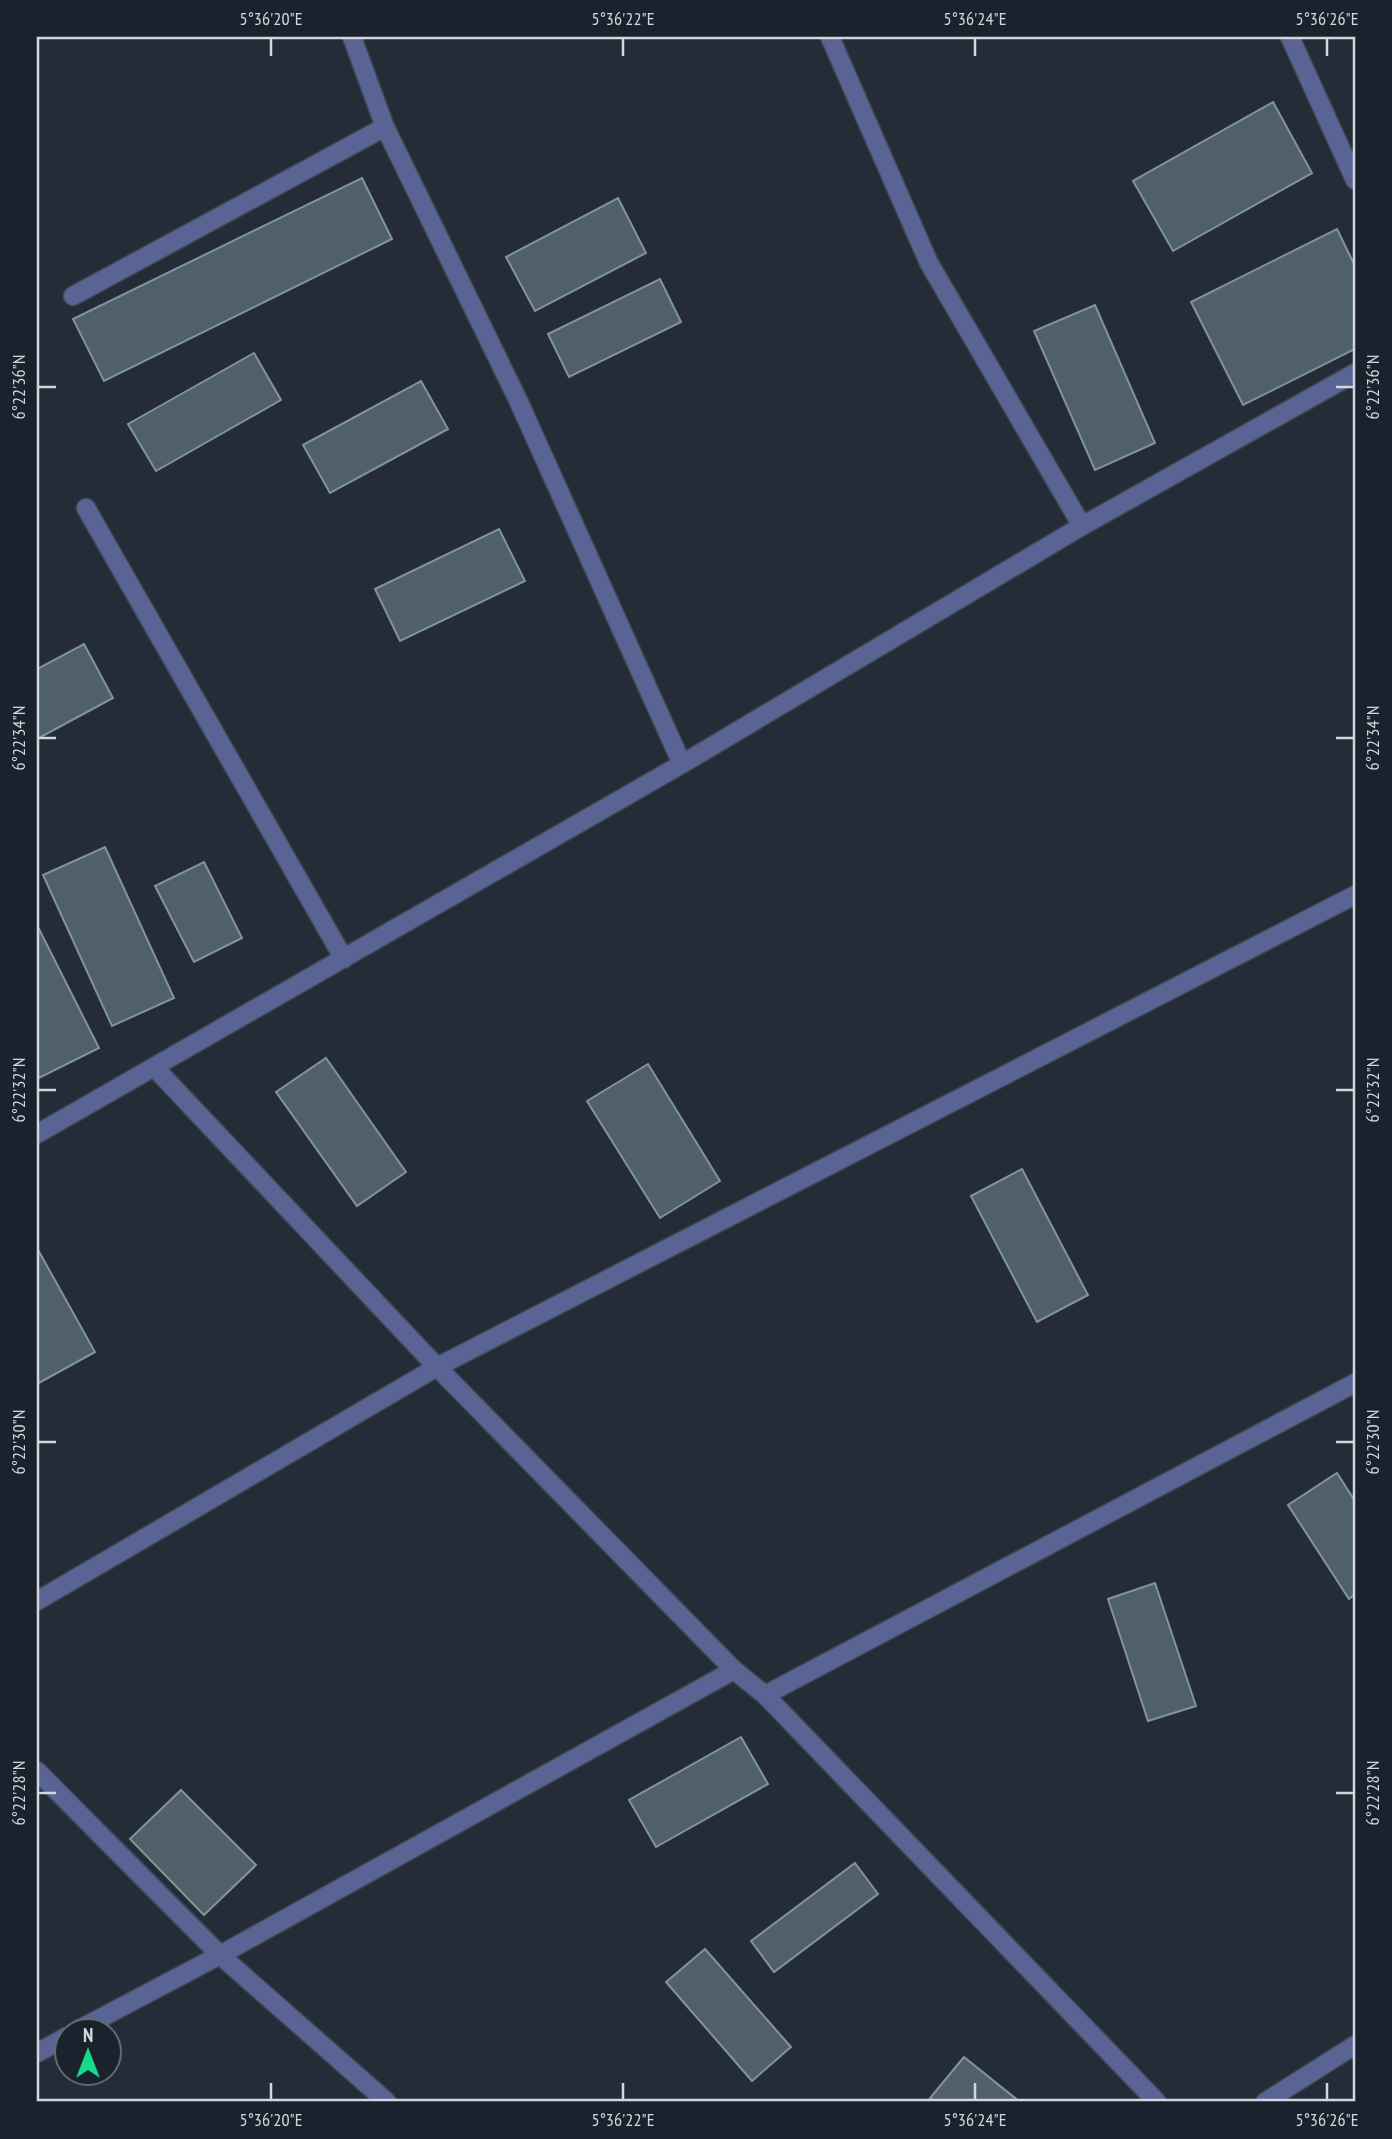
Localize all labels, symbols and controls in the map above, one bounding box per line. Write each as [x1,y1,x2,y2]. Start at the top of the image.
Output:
text: 5°36'20"E [240,7,302,30]
text: 5°36'22"E [592,7,654,30]
text: 5°36'24"E [944,7,1006,30]
text: 5°36'26"E [1296,7,1358,30]
text: 6°22'36"N [7,355,30,419]
text: 6°22'36"N [1361,355,1384,419]
text: 6°22'34"N [7,706,30,770]
text: 6°22'34"N [1361,706,1384,770]
text: 6°22'32"N [7,1058,30,1122]
text: 6°22'32"N [1361,1058,1384,1122]
text: 6°22'30"N [7,1410,30,1474]
text: 6°22'30"N [1361,1410,1384,1474]
text: 6°22'28"N [7,1761,30,1825]
text: 6°22'28"N [1361,1761,1384,1825]
north arrow [52,2016,122,2086]
text: N [83,2023,93,2047]
text: 5°36'20"E [240,2108,302,2131]
text: 5°36'22"E [592,2108,654,2131]
text: 5°36'24"E [944,2108,1006,2131]
text: 5°36'26"E [1296,2108,1358,2131]

